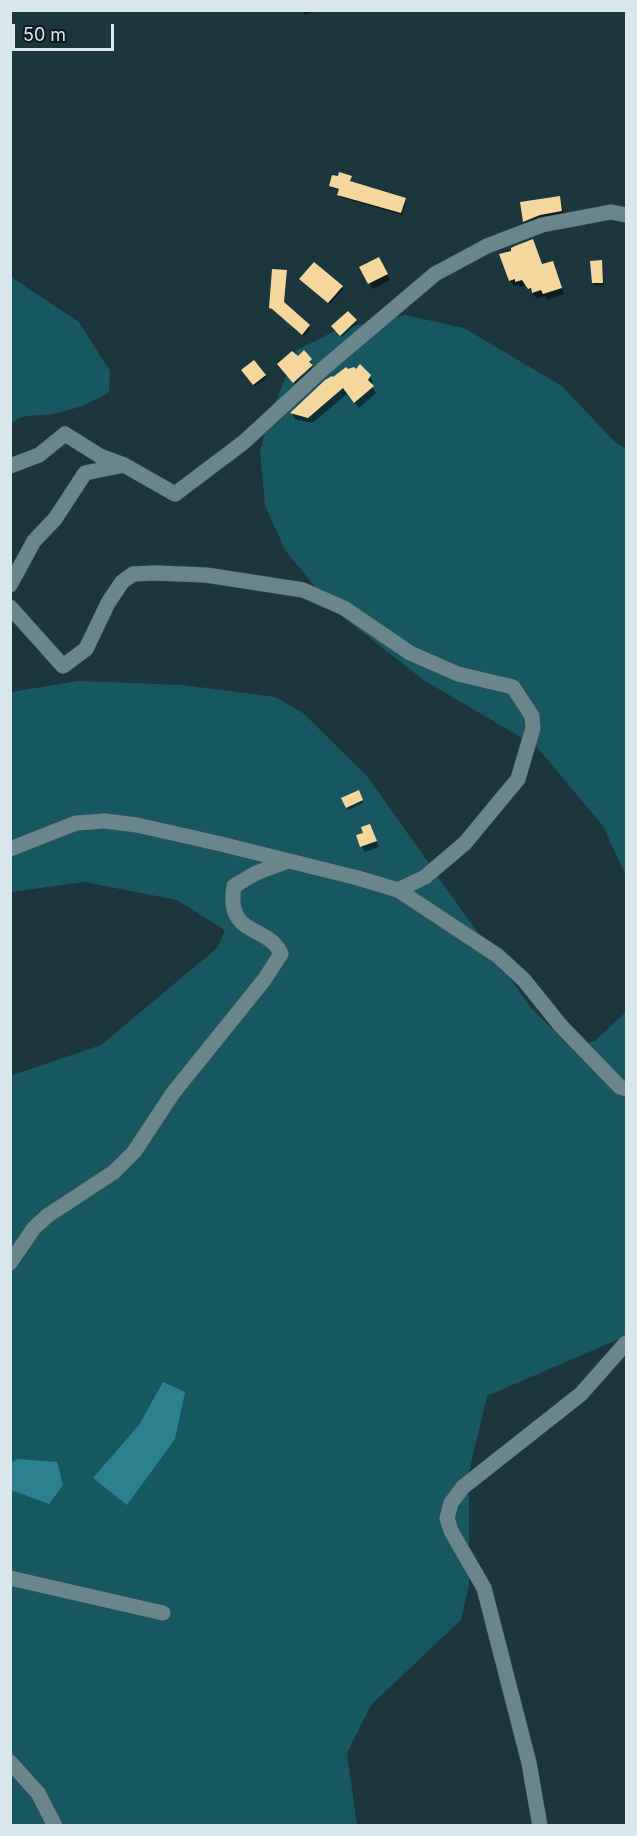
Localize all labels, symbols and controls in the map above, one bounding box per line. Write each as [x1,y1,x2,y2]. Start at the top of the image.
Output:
scale bar [15,12,117,50]
text: 50 m [23,24,66,45]

